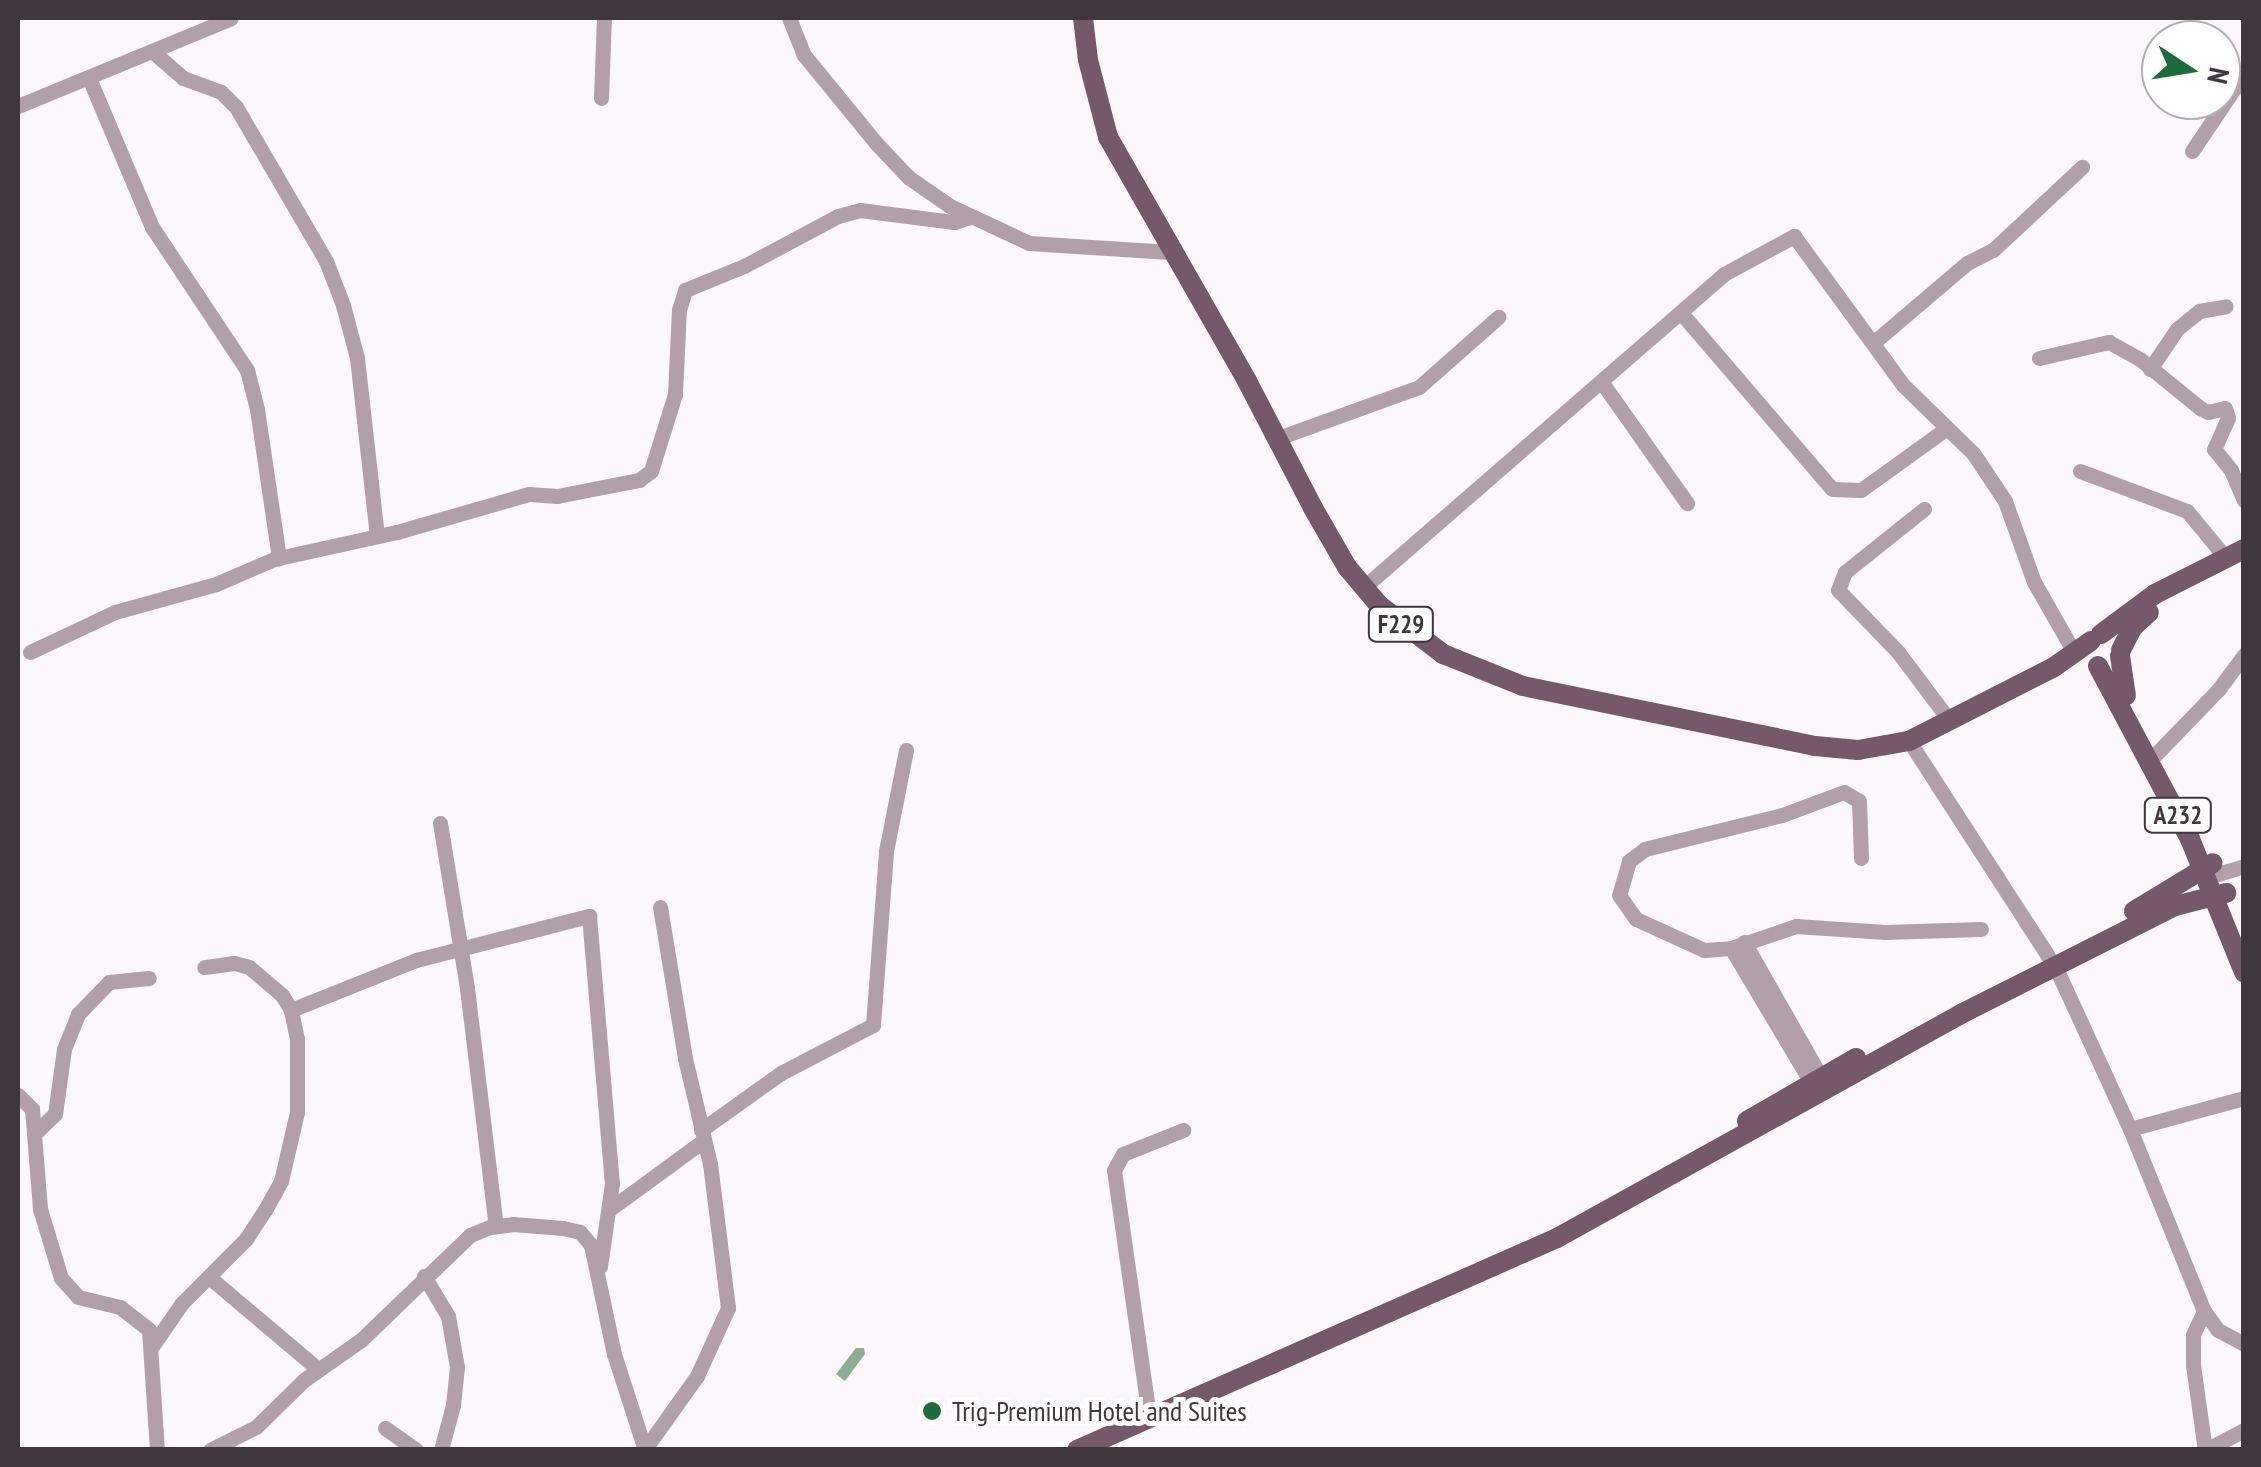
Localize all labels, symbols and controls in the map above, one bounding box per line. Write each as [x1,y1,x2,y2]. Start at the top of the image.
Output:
north arrow [2141,20,2241,120]
text: N [2199,65,2239,87]
road number: F229 [1366,604,1436,644]
road number: A232 [2143,795,2213,835]
place label: Trig-Premium Hotel and Suites [952,1394,1247,1428]
marker: Trig-Premium Hotel and Suites [921,1400,943,1422]

